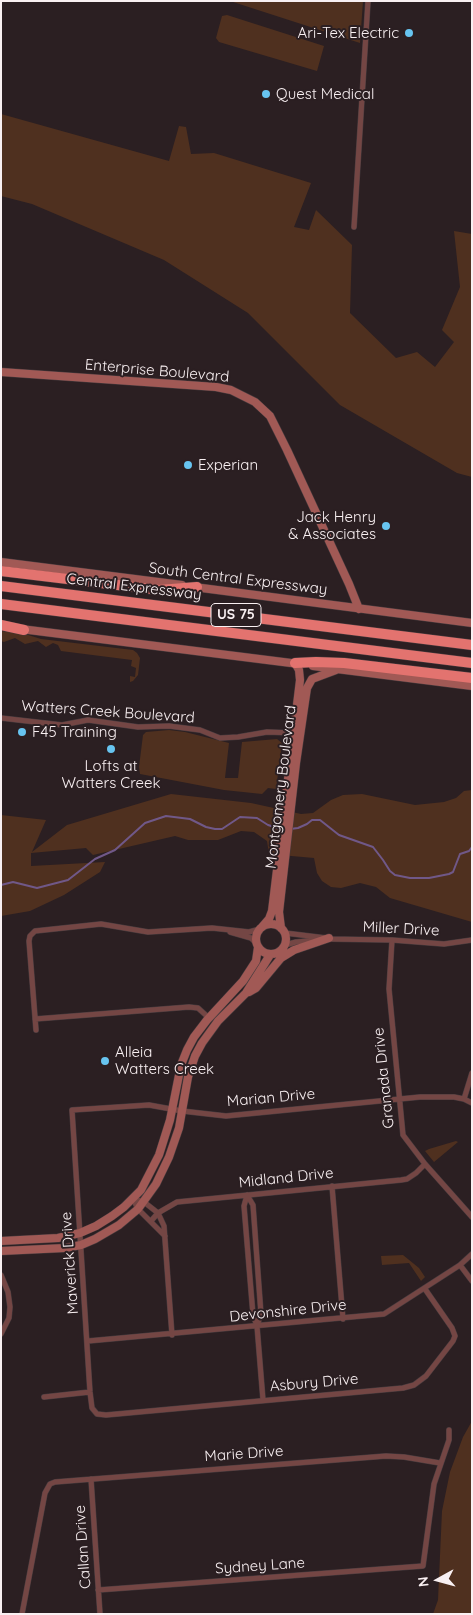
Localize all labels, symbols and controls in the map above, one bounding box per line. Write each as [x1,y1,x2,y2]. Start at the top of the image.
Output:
place label: Ari-Tex Electric [298,24,399,42]
marker: Ari-Tex Electric [403,27,415,39]
place label: Quest Medical [276,85,374,103]
marker: Quest Medical [260,88,272,100]
street label: Enterprise Boulevard [84,356,230,386]
place label: Experian [198,456,258,474]
marker: Experian [182,459,194,471]
place label: Jack Henry & Associates [288,508,376,543]
marker: Jack Henry & Associates [380,520,392,532]
street label: South Central Expressway [148,559,328,599]
street label: Central Expressway [65,570,203,604]
road number: US 75 [211,604,261,626]
street label: Watters Creek Boulevard [21,697,195,727]
street label: Montgomery Boulevard [262,704,300,870]
place label: F45 Training [32,723,117,741]
marker: F45 Training [16,726,28,738]
marker: Lofts at Watters Creek [105,743,117,755]
place label: Lofts at Watters Creek [61,757,161,792]
street label: Miller Drive [362,918,440,940]
street label: Granada Drive [370,1027,398,1129]
place label: Alleia Watters Creek [115,1043,214,1078]
marker: Alleia Watters Creek [99,1055,111,1067]
street label: Marian Drive [226,1085,316,1111]
street label: Midland Drive [238,1164,334,1192]
street label: Maverick Drive [57,1211,83,1315]
street label: Devonshire Drive [228,1296,348,1326]
street label: Asbury Drive [269,1370,359,1396]
street label: Marie Drive [204,1442,284,1466]
street label: Callan Drive [71,1505,95,1589]
street label: Sydney Lane [215,1554,305,1578]
north arrow [413,1555,463,1605]
text: N [414,1576,433,1588]

